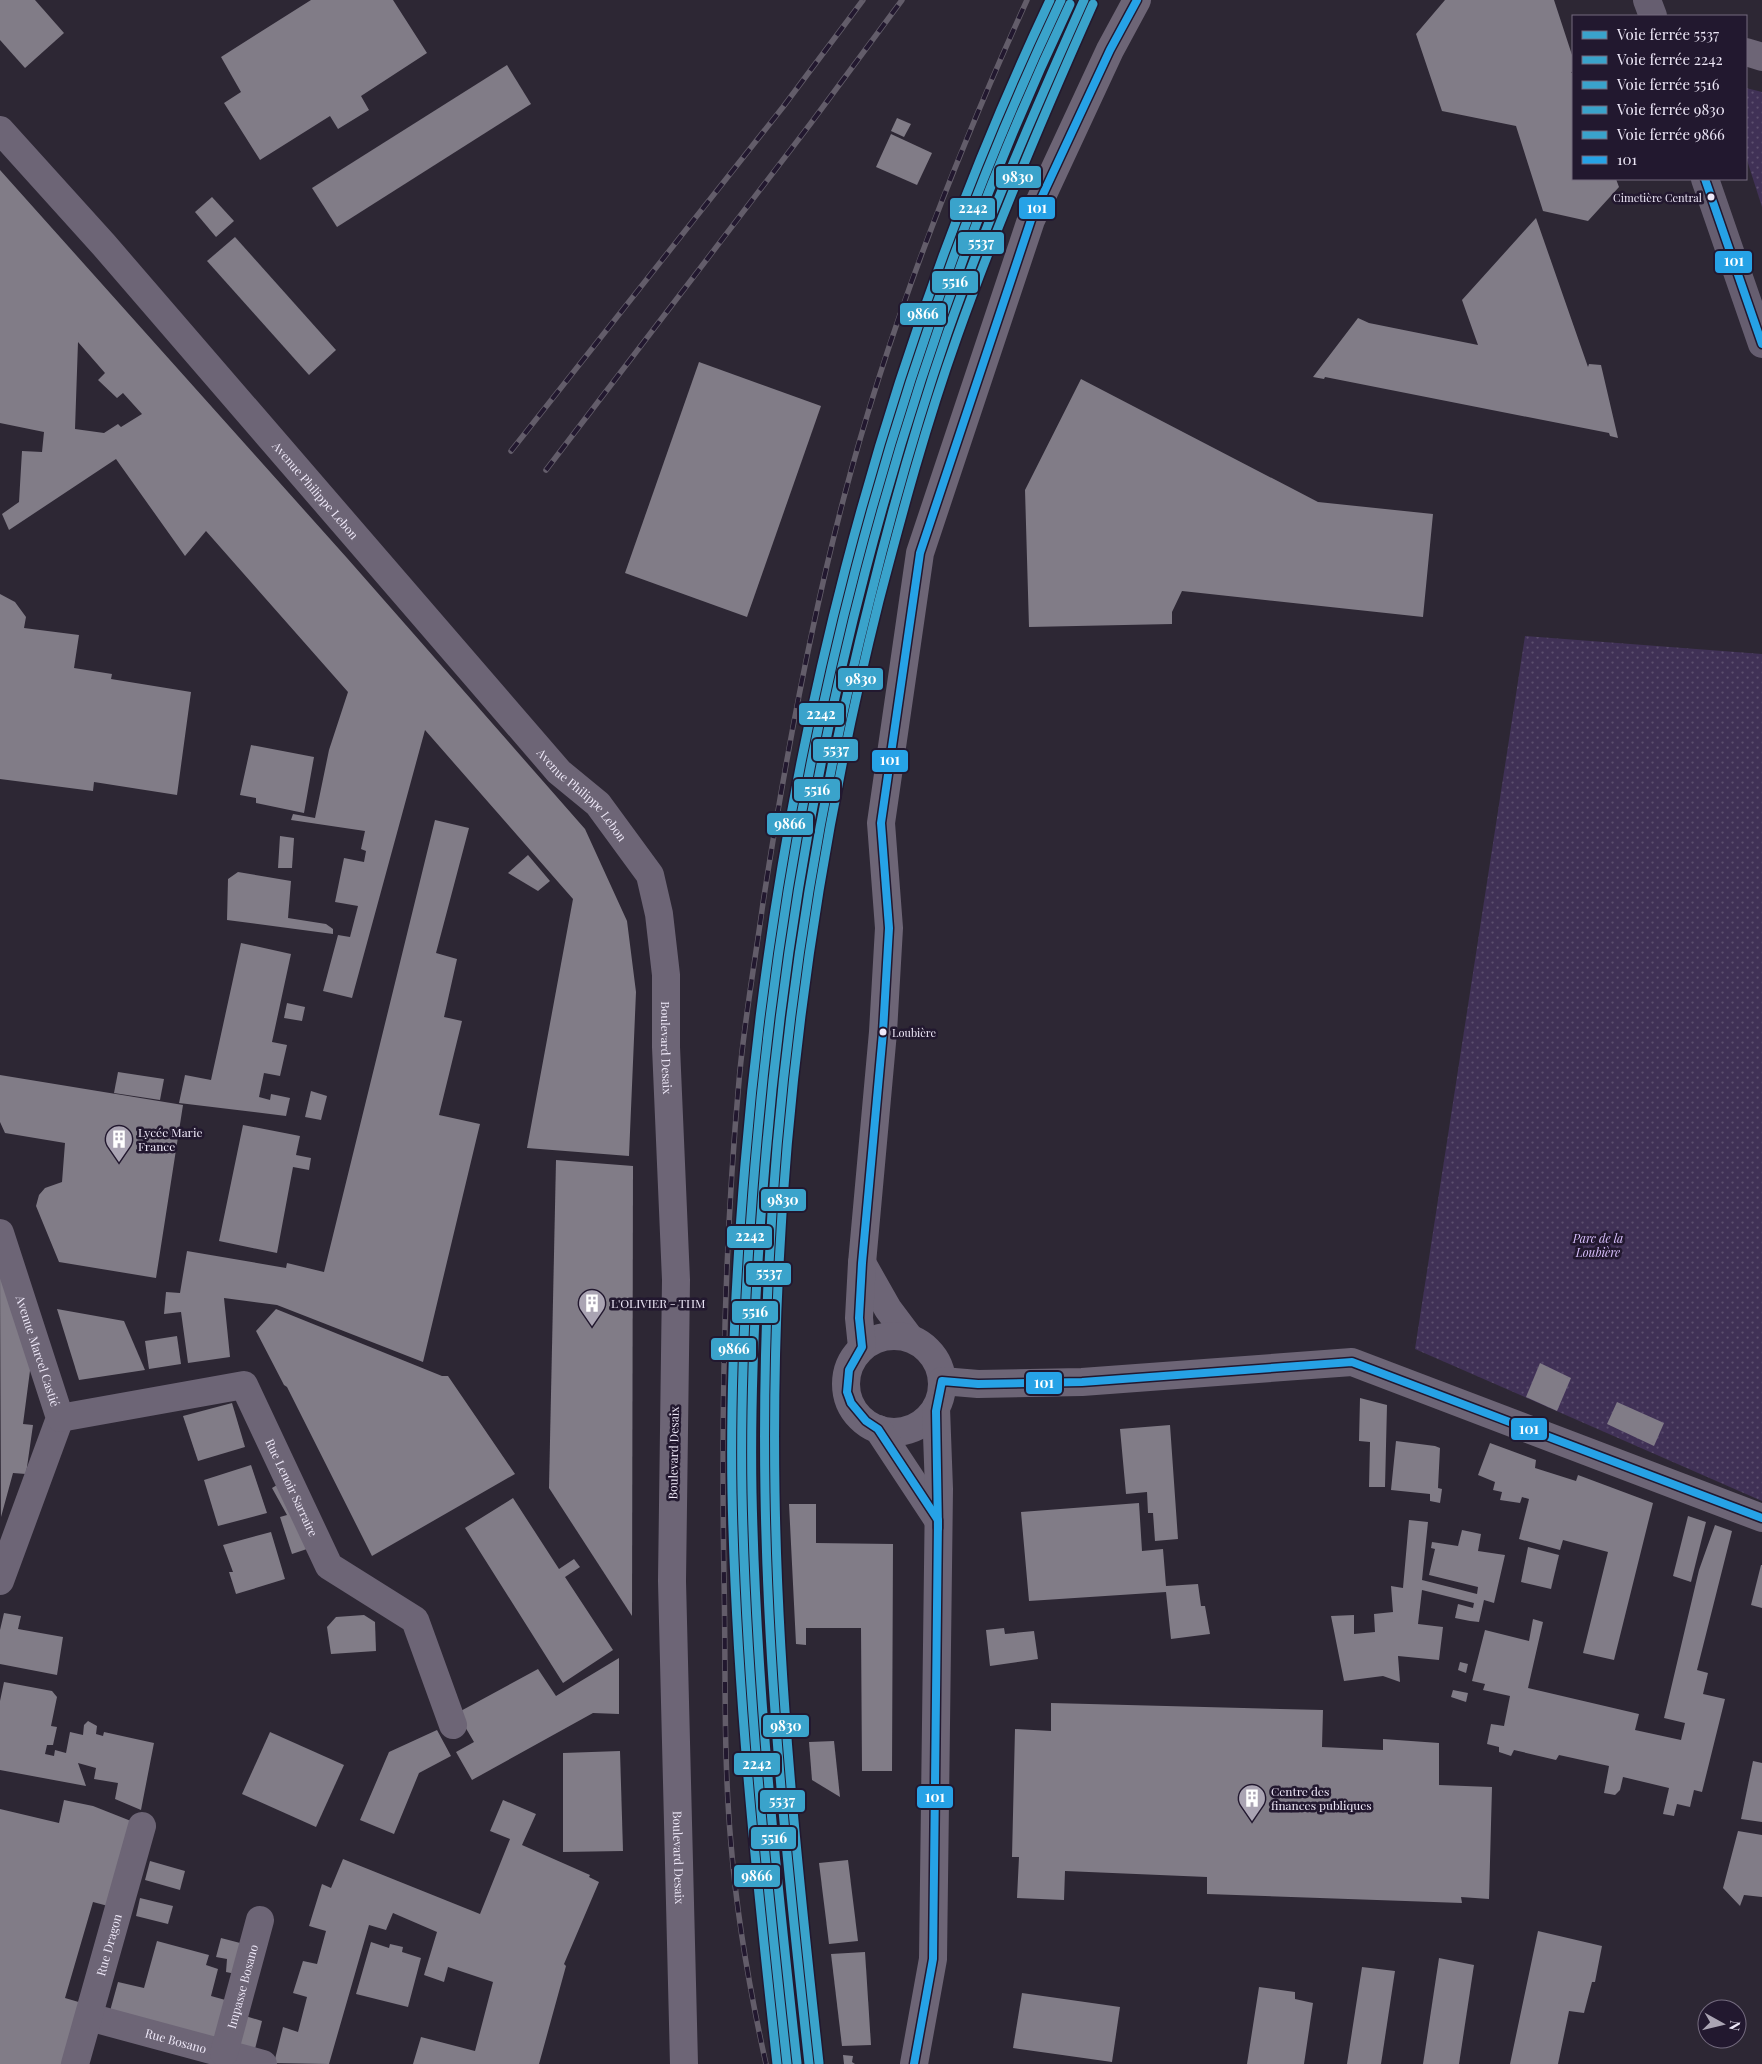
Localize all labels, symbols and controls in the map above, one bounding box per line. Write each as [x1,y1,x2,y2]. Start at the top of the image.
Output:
legend [1572,15,1747,180]
text: Voie ferrée 5537 [1616,24,1719,44]
text: Voie ferrée 2242 [1616,49,1723,69]
text: Voie ferrée 5516 [1616,74,1720,94]
text: Voie ferrée 9830 [1616,99,1725,119]
text: Voie ferrée 9866 [1616,124,1725,144]
text: 101 [1617,149,1638,169]
line badge: 9830 [995,165,1042,189]
text: 9830 [1002,167,1034,186]
place label: Cimetière Central [1613,190,1702,205]
marker: Cimetière Central [1706,192,1716,202]
line badge: 101 [1018,196,1056,220]
line badge: 2242 [949,197,996,221]
text: 2242 [958,198,988,217]
text: 101 [1027,198,1047,217]
line badge: 5537 [957,231,1005,255]
text: 5537 [968,233,995,252]
line badge: 101 [1714,250,1753,274]
text: 101 [1724,251,1744,270]
line badge: 5516 [931,270,979,294]
text: 5516 [942,272,968,291]
line badge: 9866 [899,302,947,326]
text: 9866 [907,304,939,323]
street label: Avenue Philippe Lebon [269,437,362,542]
line badge: 9830 [837,667,884,691]
text: 9830 [845,669,877,688]
line badge: 2242 [798,702,845,726]
text: 2242 [806,704,836,723]
line badge: 5537 [812,738,859,762]
text: 5537 [823,740,850,759]
street label: Avenue Philippe Lebon [533,744,631,844]
line badge: 101 [871,749,909,773]
text: 101 [880,750,900,769]
line badge: 5516 [793,778,841,802]
text: 5516 [804,780,830,799]
line badge: 9866 [766,812,814,836]
text: 9866 [774,814,806,833]
street label: Boulevard Desaix [658,1001,676,1095]
place label: Loubière [892,1025,937,1040]
marker: Loubière [878,1027,888,1037]
building icon: Lycée Marie France [104,1124,134,1163]
place label: Lycée Marie France [138,1124,203,1154]
line badge: 9830 [760,1188,807,1212]
text: 9830 [767,1190,799,1209]
line badge: 2242 [726,1225,773,1249]
text: 2242 [735,1226,765,1245]
park label: Parc de la Loubière [1572,1230,1623,1260]
line badge: 5537 [745,1262,792,1286]
text: 5537 [756,1263,783,1282]
building icon: L'OLIVIER - THM [577,1288,607,1327]
street label: Avenue Marcel Castié [12,1292,64,1409]
place label: L'OLIVIER - THM [611,1295,705,1311]
line badge: 5516 [731,1300,779,1324]
text: 5516 [742,1302,768,1321]
line badge: 9866 [710,1337,757,1361]
text: 9866 [718,1339,750,1358]
line badge: 101 [1025,1371,1063,1395]
text: 101 [1034,1373,1054,1392]
street label: Boulevard Desaix [664,1406,682,1500]
line badge: 101 [1510,1417,1548,1441]
text: 101 [1519,1419,1539,1438]
street label: Rue Lenoir Sarraire [262,1436,322,1539]
line badge: 9830 [762,1714,810,1738]
text: 9830 [770,1716,802,1735]
line badge: 2242 [733,1752,781,1776]
text: 2242 [742,1754,772,1773]
building icon: Centre des finances publiques [1237,1783,1267,1822]
place label: Centre des finances publiques [1271,1783,1372,1813]
line badge: 101 [916,1785,954,1809]
text: 101 [925,1787,945,1806]
line badge: 5537 [759,1789,806,1813]
text: 5537 [769,1791,796,1810]
street label: Boulevard Desaix [670,1811,688,1905]
line badge: 5516 [750,1826,797,1850]
text: 5516 [761,1828,787,1847]
line badge: 9866 [733,1864,781,1888]
text: 9866 [741,1866,773,1885]
street label: Rue Dragon [92,1912,125,1978]
street label: Impasse Bosano [223,1942,261,2030]
north arrow [1697,1999,1747,2049]
text: N [1725,2020,1745,2032]
street label: Rue Bosano [143,2025,209,2057]

